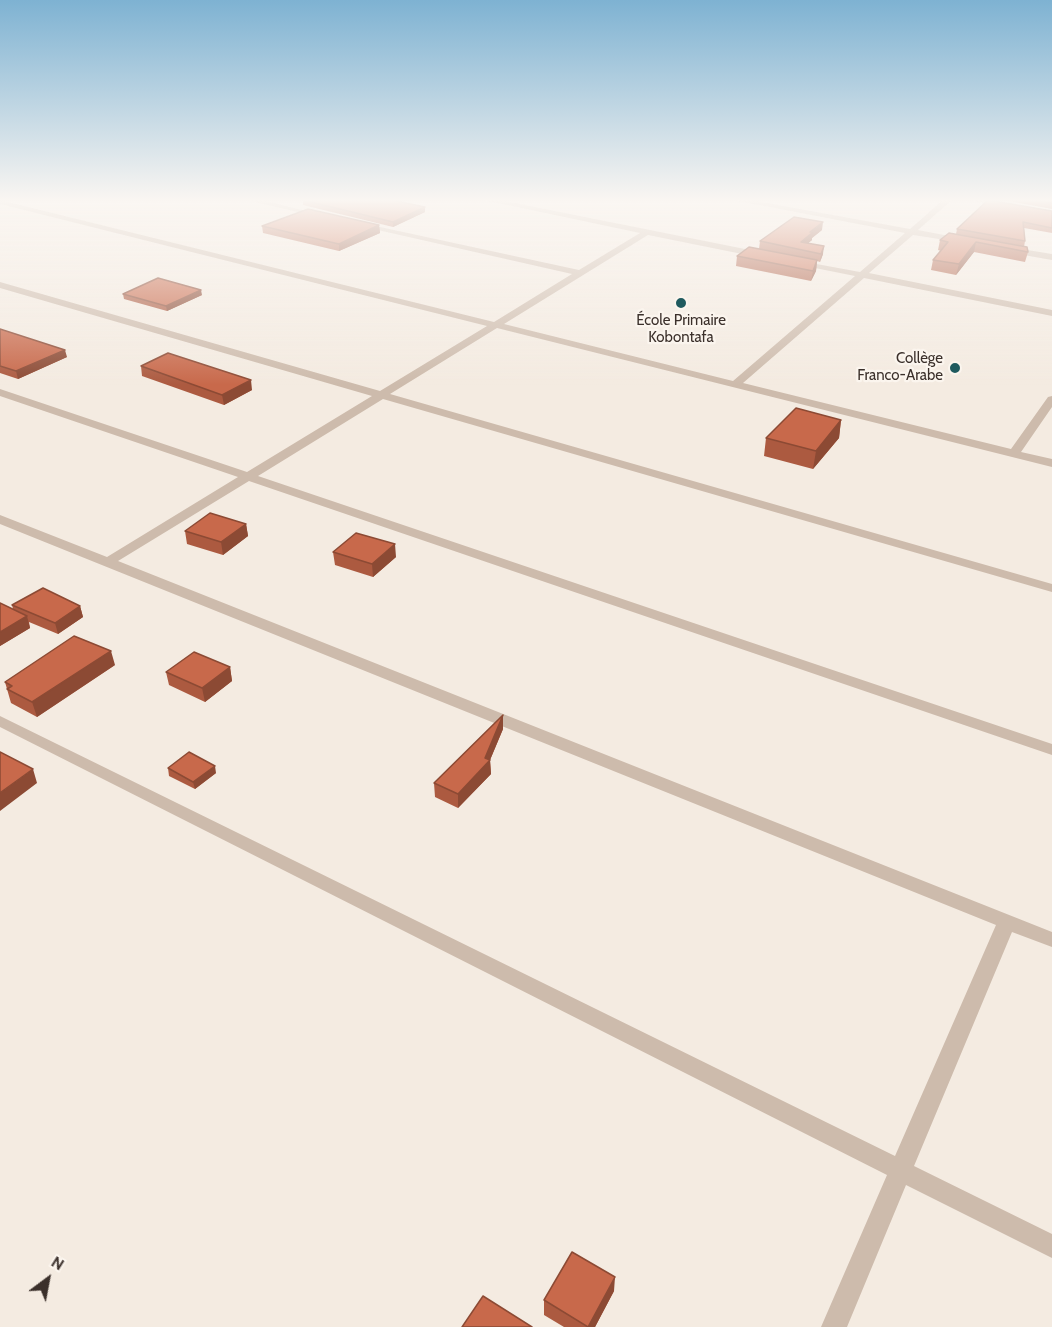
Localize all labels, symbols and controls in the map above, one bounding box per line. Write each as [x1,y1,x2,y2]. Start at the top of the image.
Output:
marker: École Primaire Kobontafa [674,296,688,310]
place label: École Primaire Kobontafa [636,312,726,347]
place label: Collège Franco-Arabe [857,350,943,385]
marker: Collège Franco-Arabe [948,361,962,375]
north arrow [18,1249,78,1309]
text: N [48,1252,68,1274]

